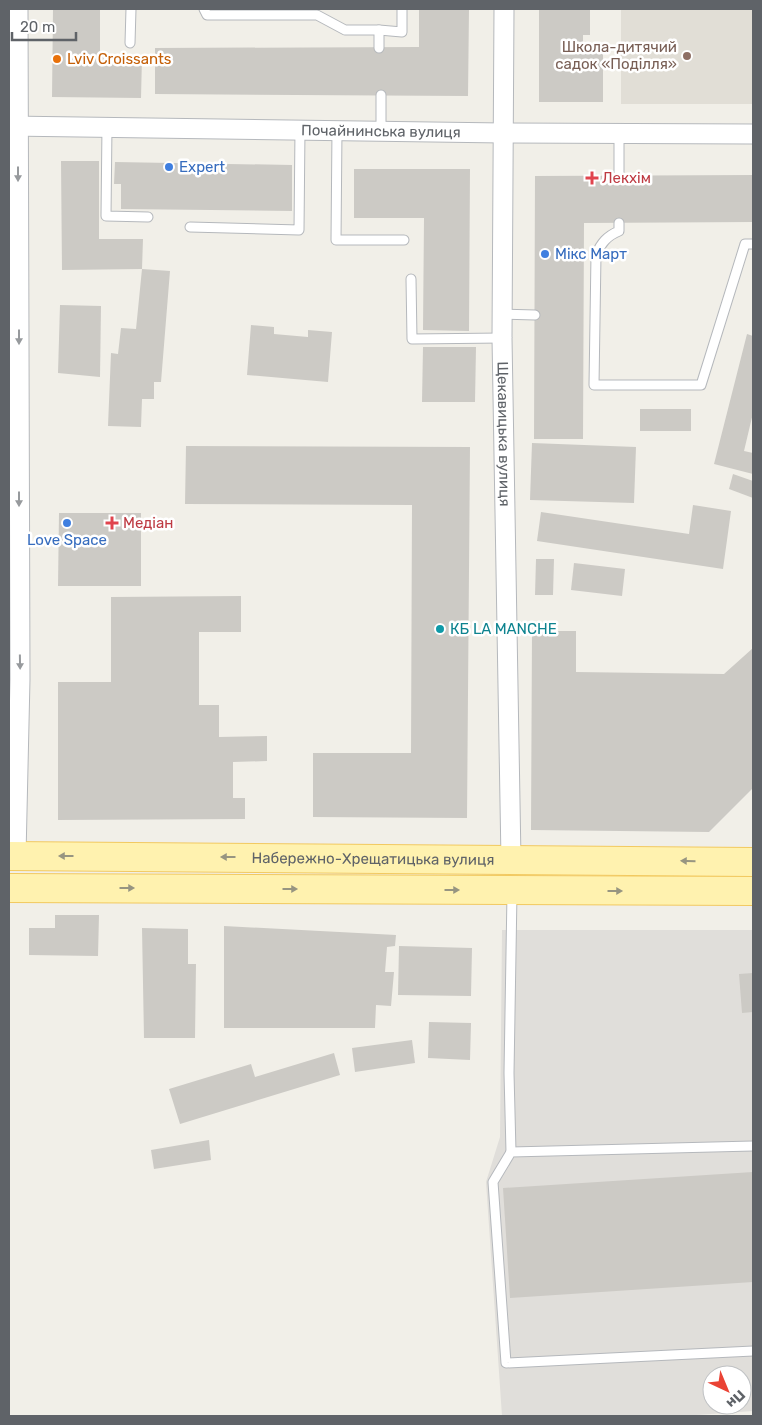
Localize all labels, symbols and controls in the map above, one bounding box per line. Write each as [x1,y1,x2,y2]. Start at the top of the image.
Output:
scale bar [12,10,76,42]
text: 20 m [20,18,55,36]
place label: Школа-дитячий садок «Поділля» [555,38,677,73]
place label: Lviv Croissants [67,50,172,68]
marker: Школа-дитячий садок «Поділля» [681,50,693,62]
marker: Lviv Croissants [51,53,63,65]
street label: Почайнинська вулиця [301,121,461,141]
place label: Expert [179,158,225,176]
marker: Expert [163,161,175,173]
one-way arrow [14,166,22,182]
place label: Лекхім [602,169,651,187]
marker: Лекхім [586,172,598,184]
place label: Мікс Март [555,245,627,263]
marker: Мікс Март [539,248,551,260]
one-way arrow [15,329,23,345]
street label: Щекавицька вулиця [493,361,514,507]
one-way arrow [15,491,23,507]
place label: Медіан [123,514,173,532]
marker: Медіан [105,516,119,530]
marker: Love Space [61,517,73,529]
place label: Love Space [27,531,107,549]
place label: КБ LA MANCHE [450,620,557,638]
marker: КБ LA MANCHE [434,623,446,635]
one-way arrow [16,654,24,670]
street label: Набережно-Хрещатицька вулиця [251,849,495,869]
one-way arrow [58,852,74,860]
one-way arrow [220,853,236,861]
one-way arrow [680,857,696,865]
one-way arrow [120,884,136,892]
one-way arrow [282,885,298,893]
one-way arrow [445,886,461,894]
one-way arrow [607,887,623,895]
north arrow [702,1365,752,1415]
text: Пн [723,1386,749,1412]

